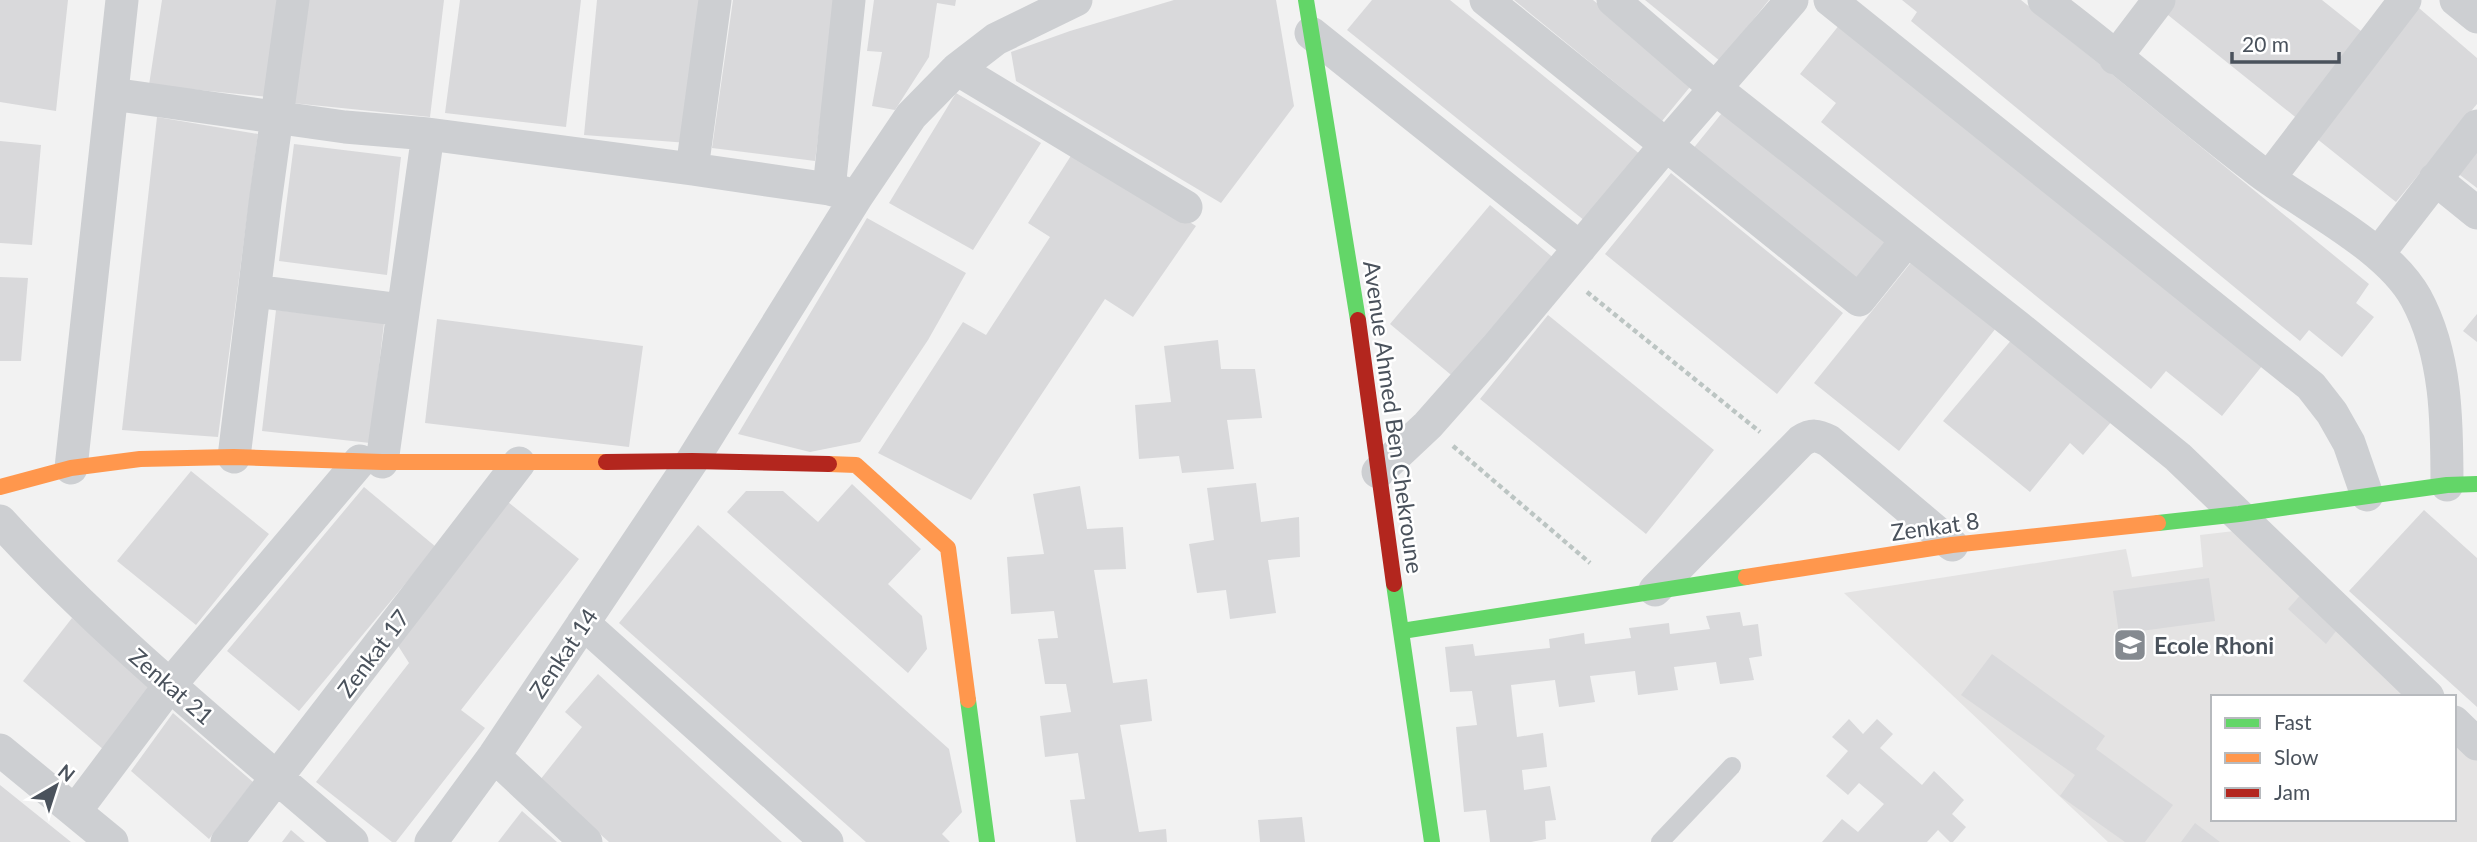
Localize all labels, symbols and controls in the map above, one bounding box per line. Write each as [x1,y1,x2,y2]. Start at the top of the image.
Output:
scale bar [2232,21,2339,65]
text: 20 m [2242,31,2289,56]
street label: Avenue Ahmed Ben Chekroune [1358,259,1430,575]
street label: Zenkat 8 [1889,506,1981,546]
street label: Zenkat 14 [523,603,603,703]
street label: Zenkat 17 [331,604,415,702]
school or university icon: Ecole Rhoni [2111,626,2149,664]
place label: Ecole Rhoni [2154,631,2274,659]
street label: Zenkat 21 [124,642,220,730]
legend [2211,695,2456,821]
text: Fast [2274,709,2312,734]
text: Slow [2274,744,2319,769]
north arrow [21,751,91,821]
text: N [54,759,80,786]
text: Jam [2274,779,2310,804]

